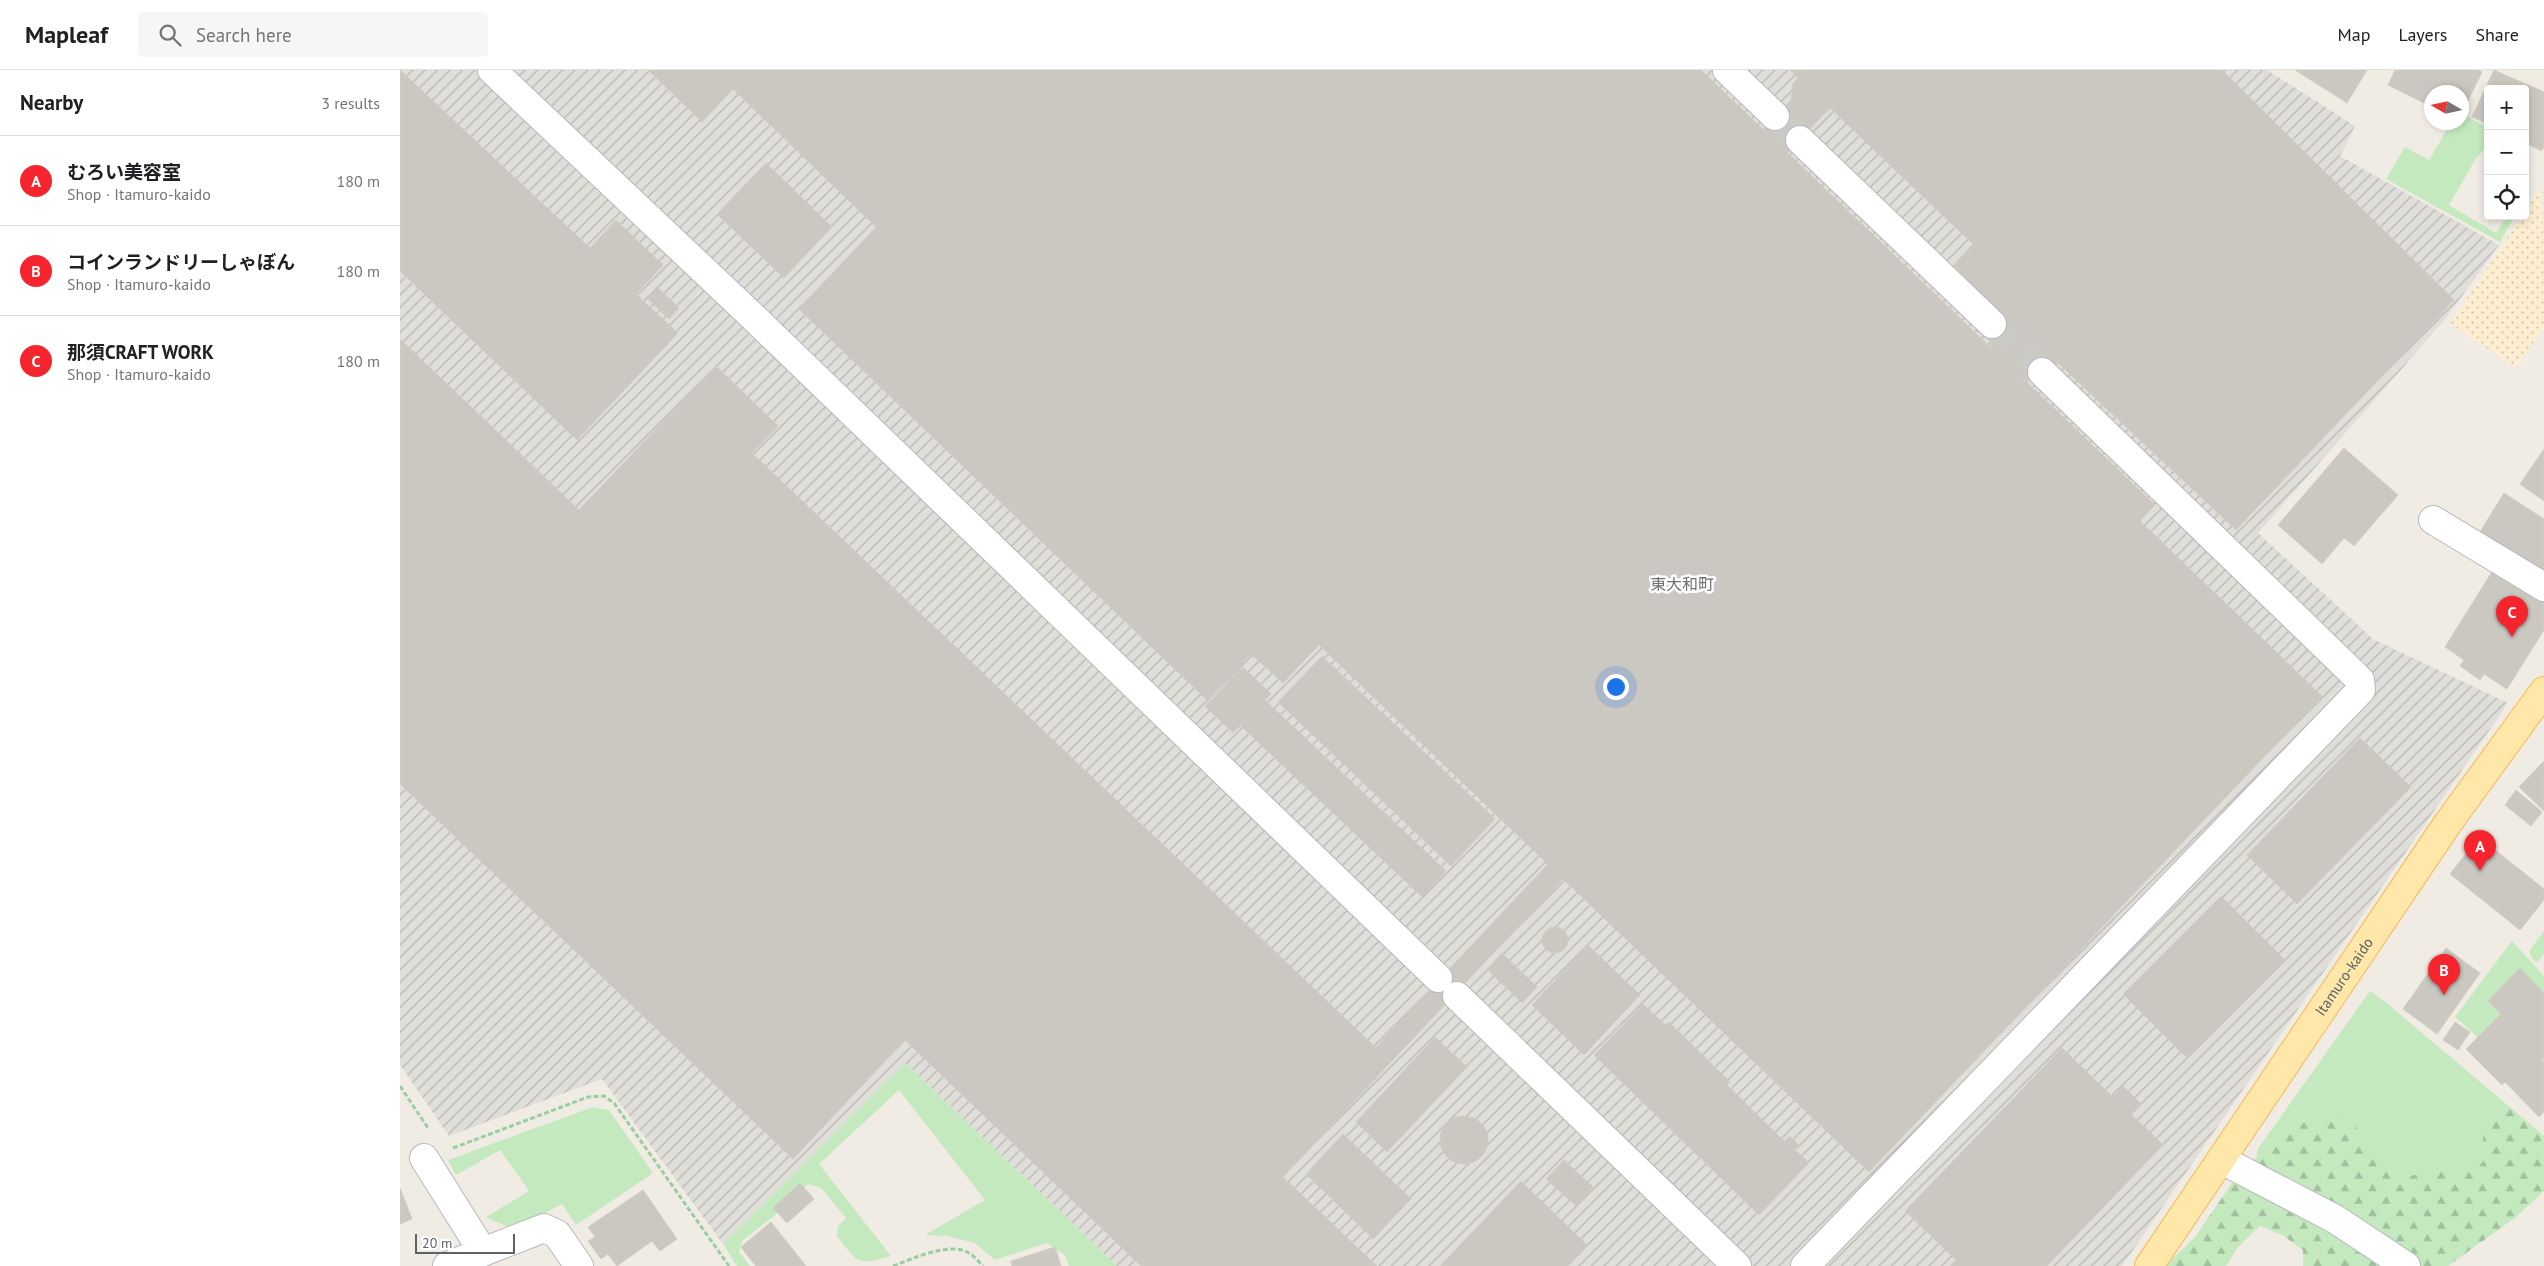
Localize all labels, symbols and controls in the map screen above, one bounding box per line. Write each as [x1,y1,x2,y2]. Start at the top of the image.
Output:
search box [138,12,488,57]
text: Mapleaf [25,19,108,50]
icon: search [156,21,184,49]
text: Search here [196,23,292,47]
text: Map [2338,23,2370,46]
text: Layers [2398,23,2447,46]
text: Share [2475,23,2519,46]
north arrow [2424,85,2469,130]
map controls [2484,85,2529,220]
button: + [2484,85,2529,130]
text: Nearby [20,89,83,116]
text: 3 results [321,93,380,113]
button: − [2484,130,2529,175]
text: むろい美容室 [67,160,181,184]
text: A [31,171,41,191]
text: 180 m [337,171,380,191]
button: locate [2484,175,2529,220]
text: Shop · Itamuro-kaido [67,184,211,204]
text: コインランドリーしゃぼん [67,250,295,274]
text: B [31,261,41,281]
text: 180 m [337,261,380,281]
text: Shop · Itamuro-kaido [67,274,211,294]
text: 那須CRAFT WORK [67,340,214,364]
text: C [32,351,40,371]
text: 180 m [337,351,380,371]
text: Shop · Itamuro-kaido [67,364,211,384]
district label: 東大和町 [1650,574,1714,594]
pin: C [2496,596,2528,637]
your location [1603,674,1629,700]
pin: A [2464,830,2496,871]
street label: Itamuro-kaido [2311,934,2377,1019]
pin: B [2428,954,2460,995]
scale bar [415,1231,515,1254]
text: 20 m [422,1234,452,1252]

